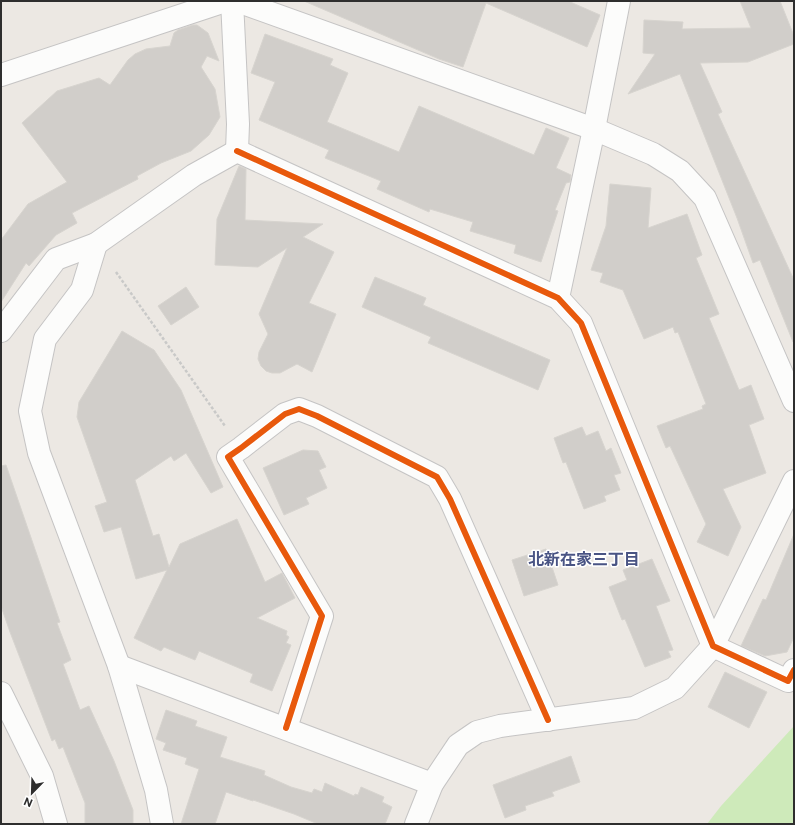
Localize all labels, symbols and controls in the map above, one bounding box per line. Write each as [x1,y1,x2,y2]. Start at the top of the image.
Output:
district label: 北新在家三丁目 [528,549,640,568]
north arrow [12,773,52,813]
text: N [22,795,34,810]

